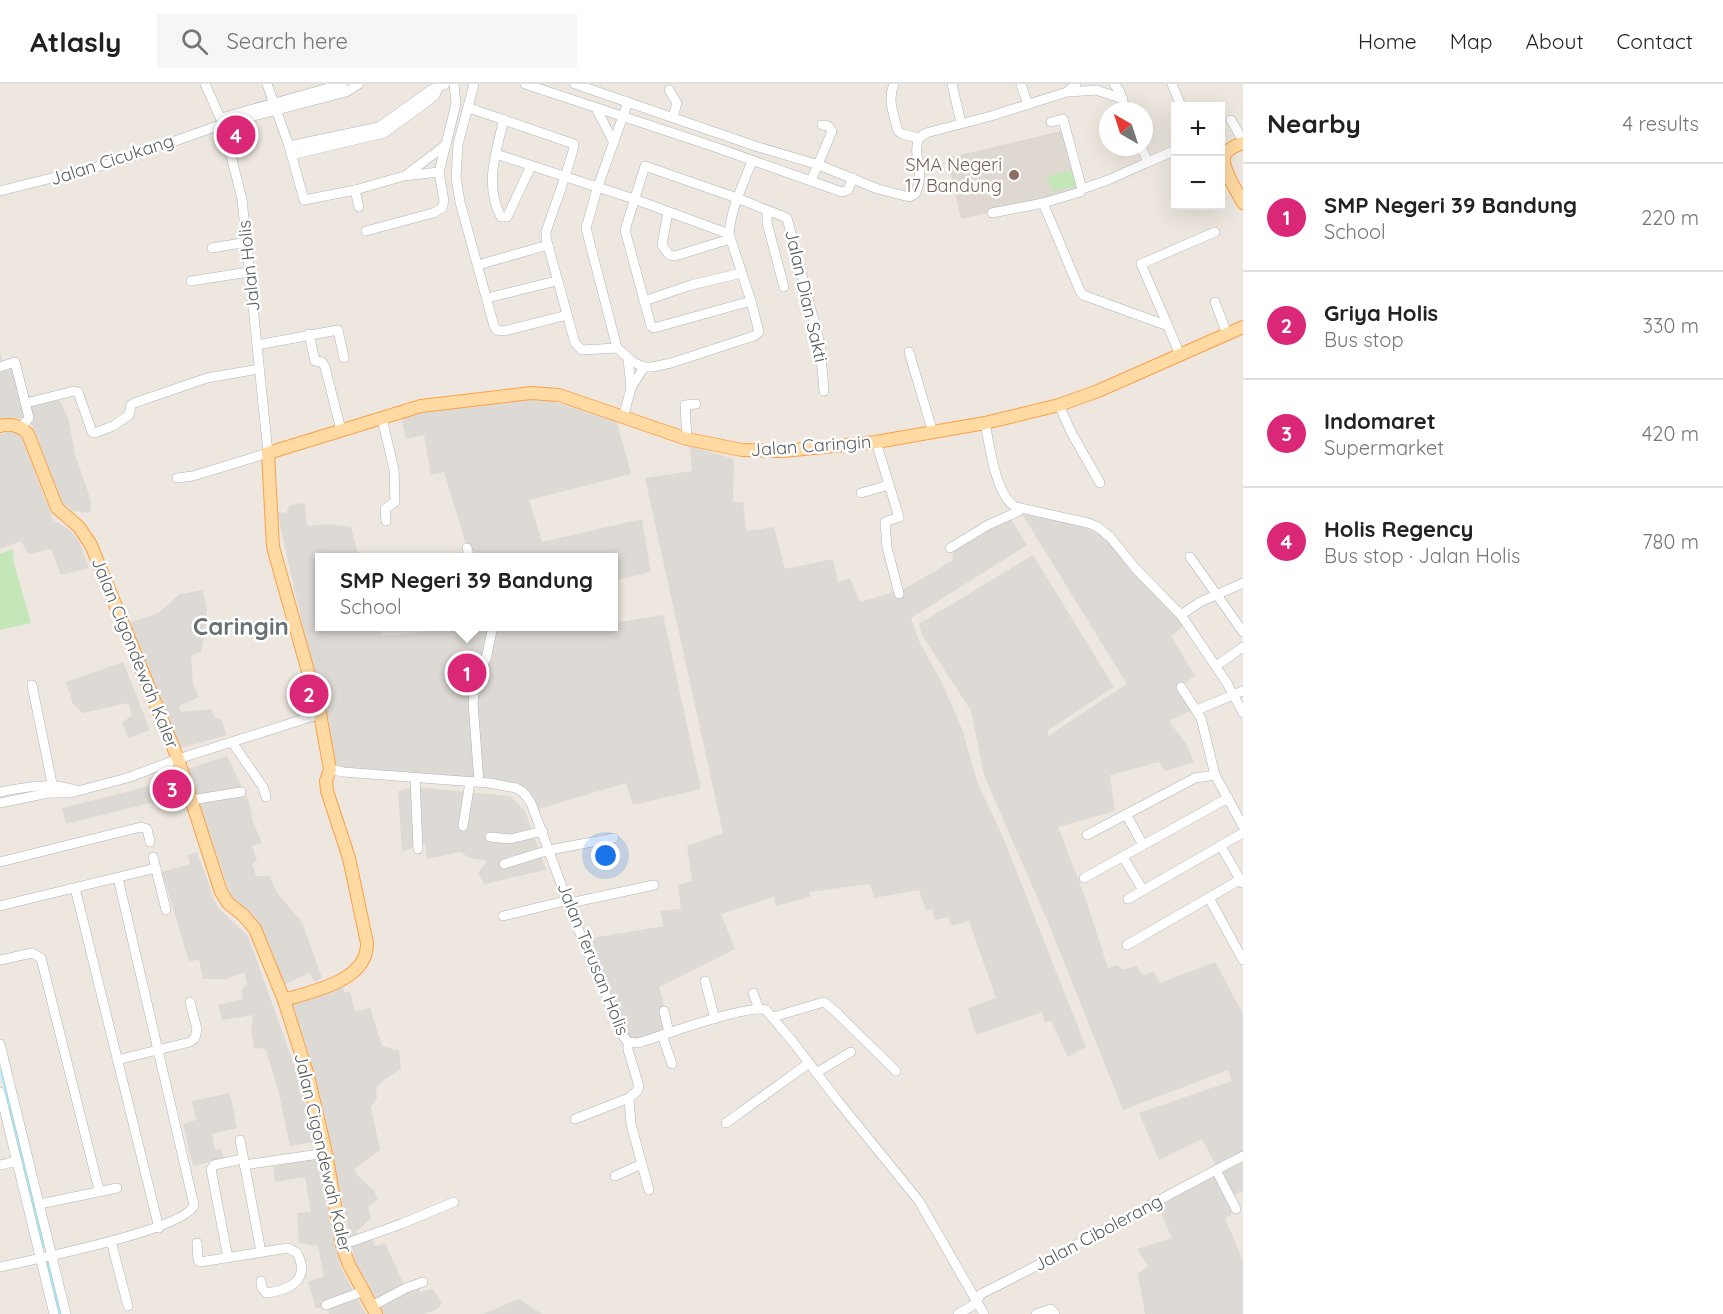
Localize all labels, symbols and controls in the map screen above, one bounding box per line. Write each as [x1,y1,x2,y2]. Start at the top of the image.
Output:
search box [157,14,577,68]
text: Atlasly [30,24,121,59]
icon: search [178,25,211,58]
text: Search here [226,27,348,55]
text: Home [1358,28,1417,54]
text: Map [1450,28,1493,54]
text: About [1526,28,1584,54]
text: Contact [1617,28,1693,54]
north arrow [1099,102,1153,156]
map controls [1171,102,1225,210]
button: + [1171,102,1225,156]
text: Nearby [1267,107,1361,140]
text: 4 results [1623,111,1699,136]
pin: 4 [216,112,256,158]
street label: Jalan Cicukang [47,129,177,190]
place label: SMA Negeri 17 Bandung [905,153,1002,197]
button: − [1171,156,1225,210]
marker: SMA Negeri 17 Bandung [1007,168,1021,182]
text: SMP Negeri 39 Bandung [1324,191,1577,219]
text: 1 [1283,205,1290,230]
text: 220 m [1641,205,1699,230]
street label: Jalan Holis [232,219,265,313]
text: School [1324,219,1386,244]
street label: Jalan Dian Sakti [780,227,833,364]
text: Griya Holis [1324,299,1438,327]
text: 2 [1281,313,1292,338]
text: 330 m [1642,313,1699,338]
text: Bus stop [1324,327,1404,352]
text: Indomaret [1324,407,1436,435]
text: 3 [1281,421,1292,446]
text: 420 m [1642,421,1699,446]
street label: Jalan Caringin [750,430,872,461]
text: Supermarket [1324,435,1444,460]
text: Holis Regency [1324,515,1473,543]
text: 4 [1281,529,1292,554]
text: 780 m [1642,529,1699,554]
text: Bus stop · Jalan Holis [1324,543,1520,568]
popup [315,553,618,631]
street label: Jalan Cigondewah Kaler [87,554,184,752]
text: SMP Negeri 39 Bandung [340,566,593,594]
text: School [340,594,402,619]
district label: Caringin [193,611,289,641]
pin: 1 [448,650,486,696]
pin: 2 [290,672,328,716]
pin: 3 [152,766,192,812]
your location [591,841,620,870]
street label: Jalan Terusan Holis [552,879,635,1039]
street label: Jalan Cigondewah Kaler [289,1051,358,1255]
street label: Jalan Cibolerang [1030,1189,1166,1276]

